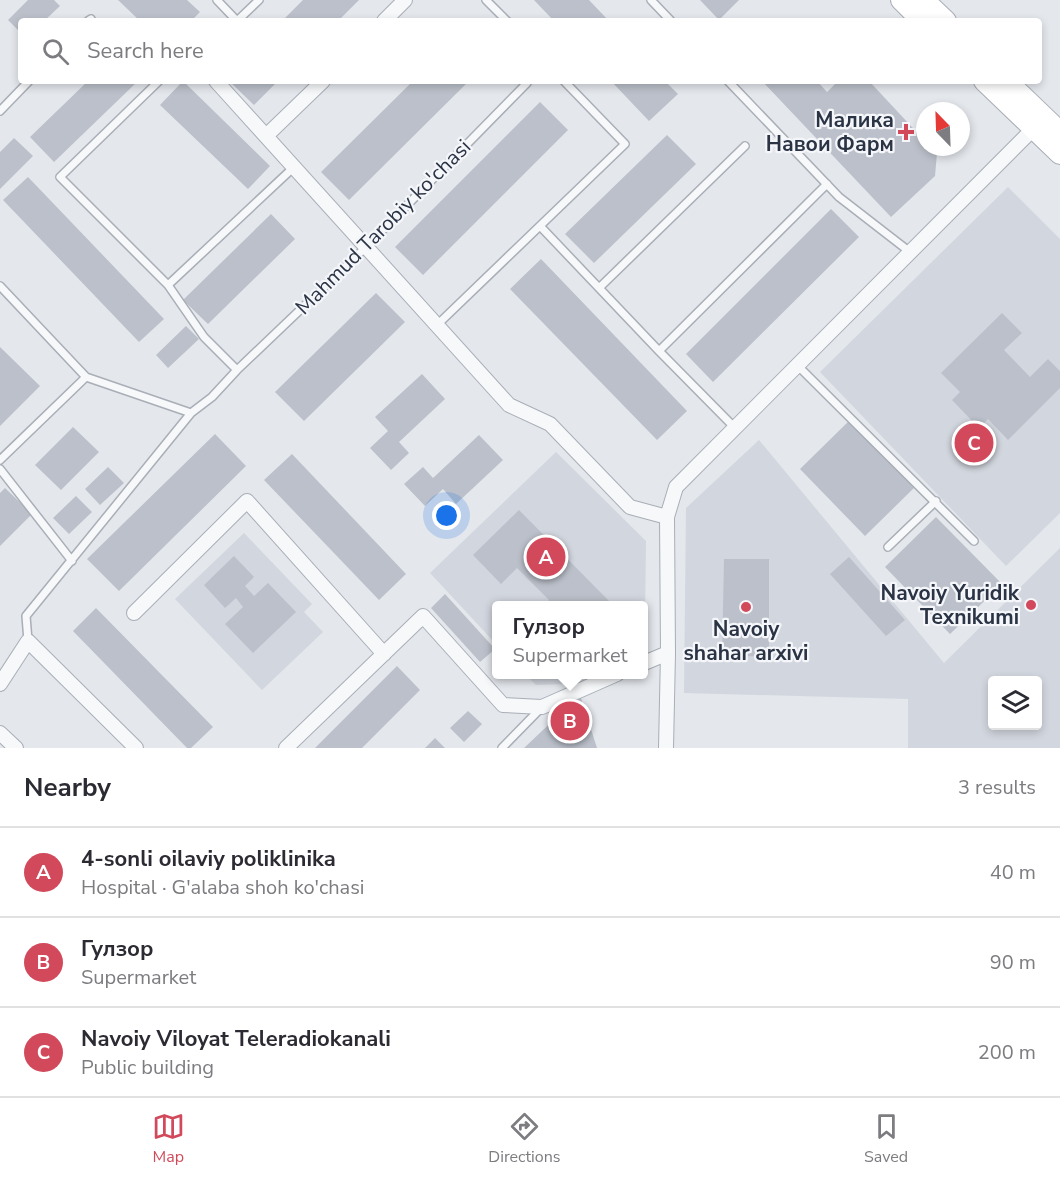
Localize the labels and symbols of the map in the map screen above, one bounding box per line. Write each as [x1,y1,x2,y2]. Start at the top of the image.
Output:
north arrow [916,102,970,156]
place label: Малика Навои Фарм [766,106,894,158]
marker: Малика Навои Фарм [899,125,913,139]
street label: Mahmud Tarobiy ko'chasi [289,133,477,321]
pin: C [954,420,994,466]
your location [432,501,461,530]
pin: A [526,534,566,580]
place label: Navoiy Yuridik Texnikumi [881,579,1020,631]
marker: Navoiy Yuridik Texnikumi [1024,598,1038,612]
marker: Navoiy shahar arxivi [739,600,753,614]
place label: Navoiy shahar arxivi [684,615,808,667]
pin: B [550,698,590,744]

